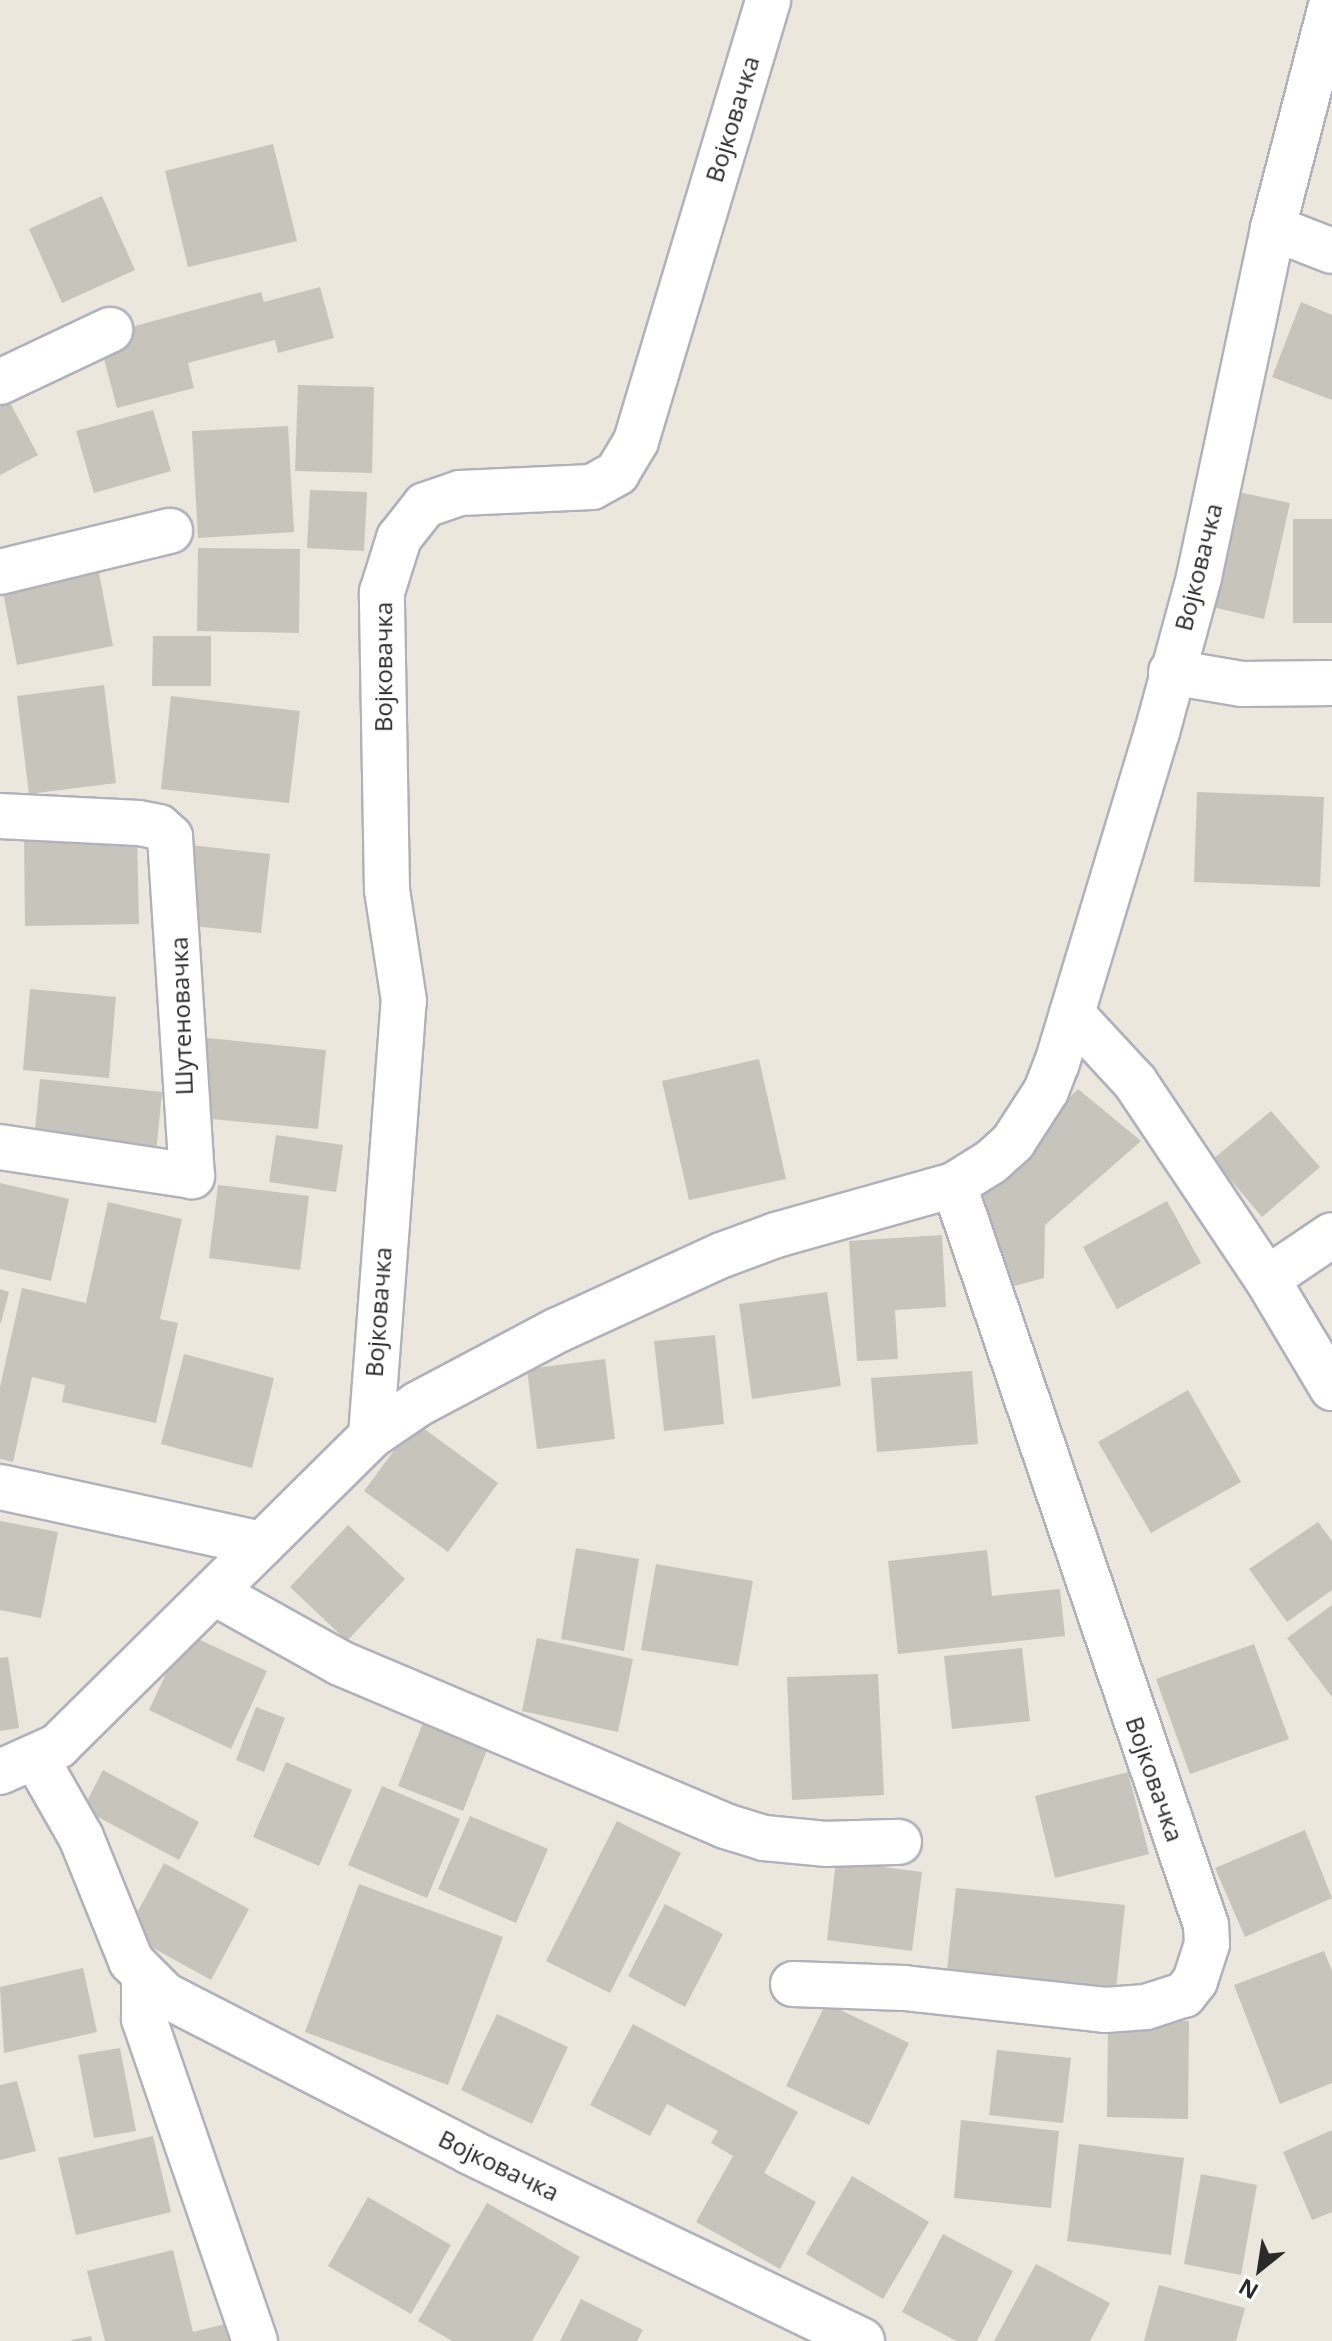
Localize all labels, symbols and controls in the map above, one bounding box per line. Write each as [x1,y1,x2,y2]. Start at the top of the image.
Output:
street label: Војковачка [699,53,765,185]
street label: Војковачка [1168,500,1228,634]
street label: Војковачка [369,602,397,732]
street label: Шутеновачка [164,936,198,1096]
street label: Војковачка [359,1246,397,1378]
street label: Војковачка [1120,1713,1190,1845]
street label: Војковачка [434,2124,564,2206]
north arrow [1220,2229,1300,2309]
text: N [1233,2272,1263,2307]

